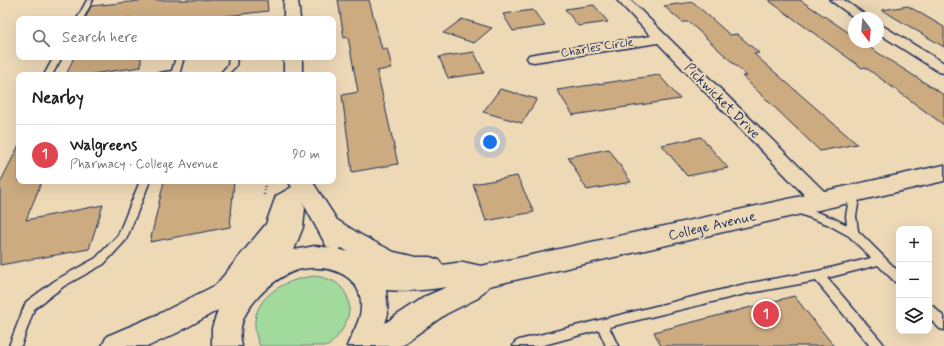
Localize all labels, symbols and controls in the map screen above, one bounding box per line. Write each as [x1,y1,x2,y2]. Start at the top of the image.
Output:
north arrow [848,12,884,48]
search box [16,16,336,60]
icon: search [30,27,52,49]
text: Search here [62,28,138,48]
street label: Charles Circle [559,34,635,62]
street label: Pickwicket Drive [680,59,764,143]
text: Nearby [32,87,84,109]
your location [480,132,500,152]
text: Walgreens [70,136,137,156]
text: 1 [42,146,48,163]
text: 90 m [292,146,320,163]
text: Pharmacy · College Avenue [70,156,218,173]
street label: College Avenue [667,207,758,245]
map controls [896,226,932,334]
button: + [896,226,932,262]
button: − [896,262,932,298]
button: layers [896,298,932,334]
pin: 1 [753,299,779,329]

